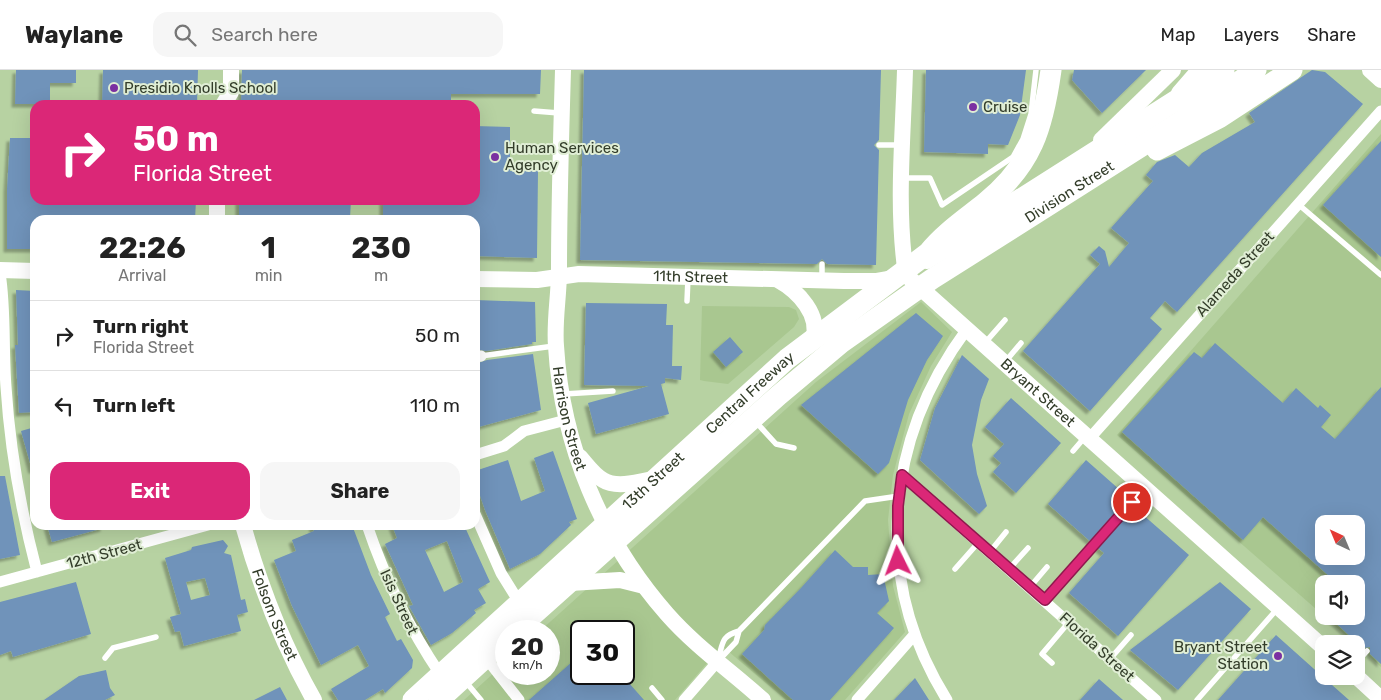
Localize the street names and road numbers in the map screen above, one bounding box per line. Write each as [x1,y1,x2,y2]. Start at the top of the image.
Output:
street label: Division Street [1022,157,1117,227]
street label: Alameda Street [1192,228,1278,320]
street label: 11th Street [653,267,728,287]
street label: Central Freeway [702,348,798,438]
street label: Bryant Street [997,355,1079,431]
street label: Harrison Street [549,365,590,473]
street label: 13th Street [618,448,688,514]
street label: 12th Street [64,535,144,573]
street label: Folsom Street [248,566,301,664]
street label: Isis Street [376,566,422,638]
street label: Florida Street [1056,609,1138,685]

